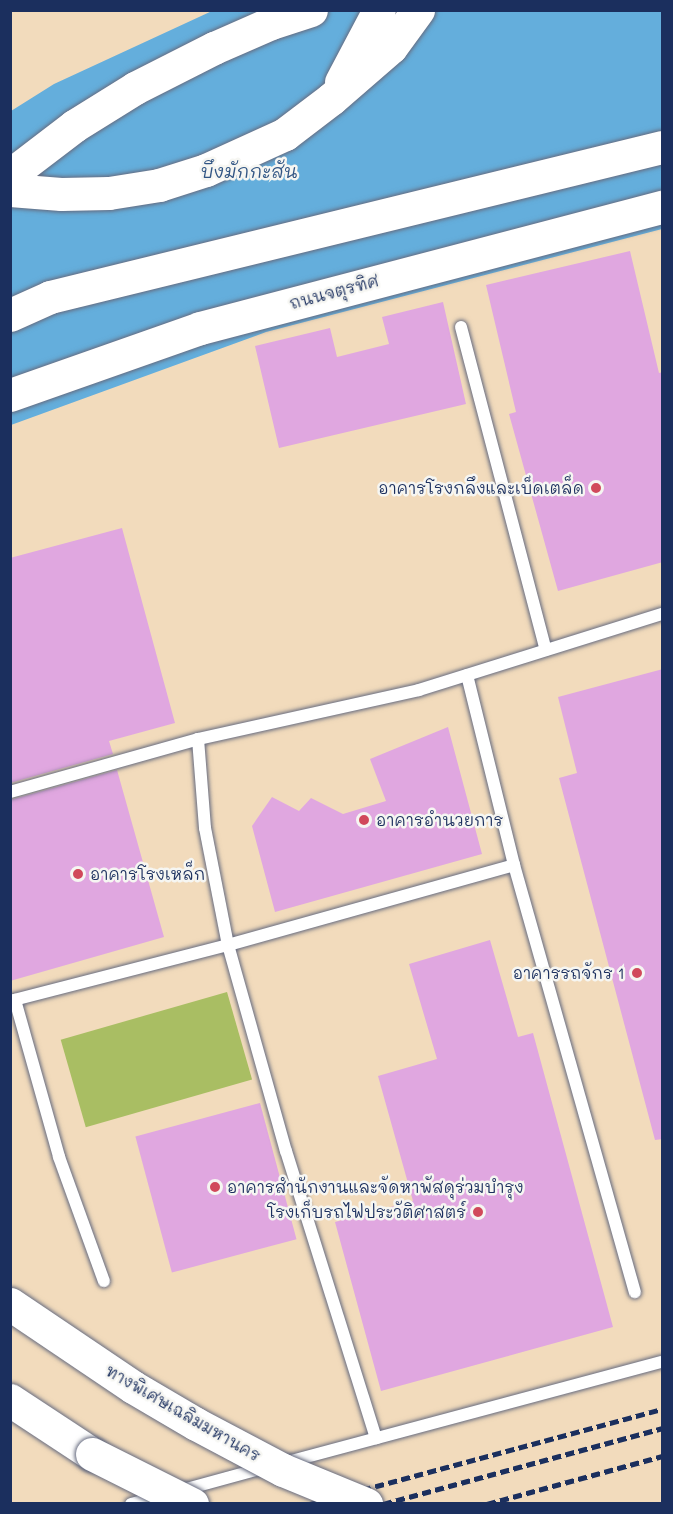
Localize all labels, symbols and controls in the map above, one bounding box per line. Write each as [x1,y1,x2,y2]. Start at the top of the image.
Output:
water label: บึงมักกะสัน [200,160,298,182]
street label: ถนนจตุรทิศ [287,271,381,313]
place label: อาคารโรงกลึงและเบ็ดเตล็ด [378,478,584,498]
marker: อาคารโรงกลึงและเบ็ดเตล็ด [589,481,603,495]
place label: อาคารอำนวยการ [376,810,503,830]
marker: อาคารอำนวยการ [357,813,371,827]
place label: อาคารโรงเหล็ก [90,864,205,884]
marker: อาคารโรงเหล็ก [71,867,85,881]
place label: อาคารรถจักร 1 [513,963,625,983]
marker: อาคารรถจักร 1 [630,966,644,980]
place label: อาคารสำนักงานและจัดหาพัสดุร่วมบำรุง [227,1177,524,1197]
marker: อาคารสำนักงานและจัดหาพัสดุร่วมบำรุง [208,1180,222,1194]
place label: โรงเก็บรถไฟประวัติศาสตร์ [267,1202,466,1222]
marker: โรงเก็บรถไฟประวัติศาสตร์ [471,1205,485,1219]
street label: ทางพิเศษเฉลิมมหานคร [102,1361,264,1465]

